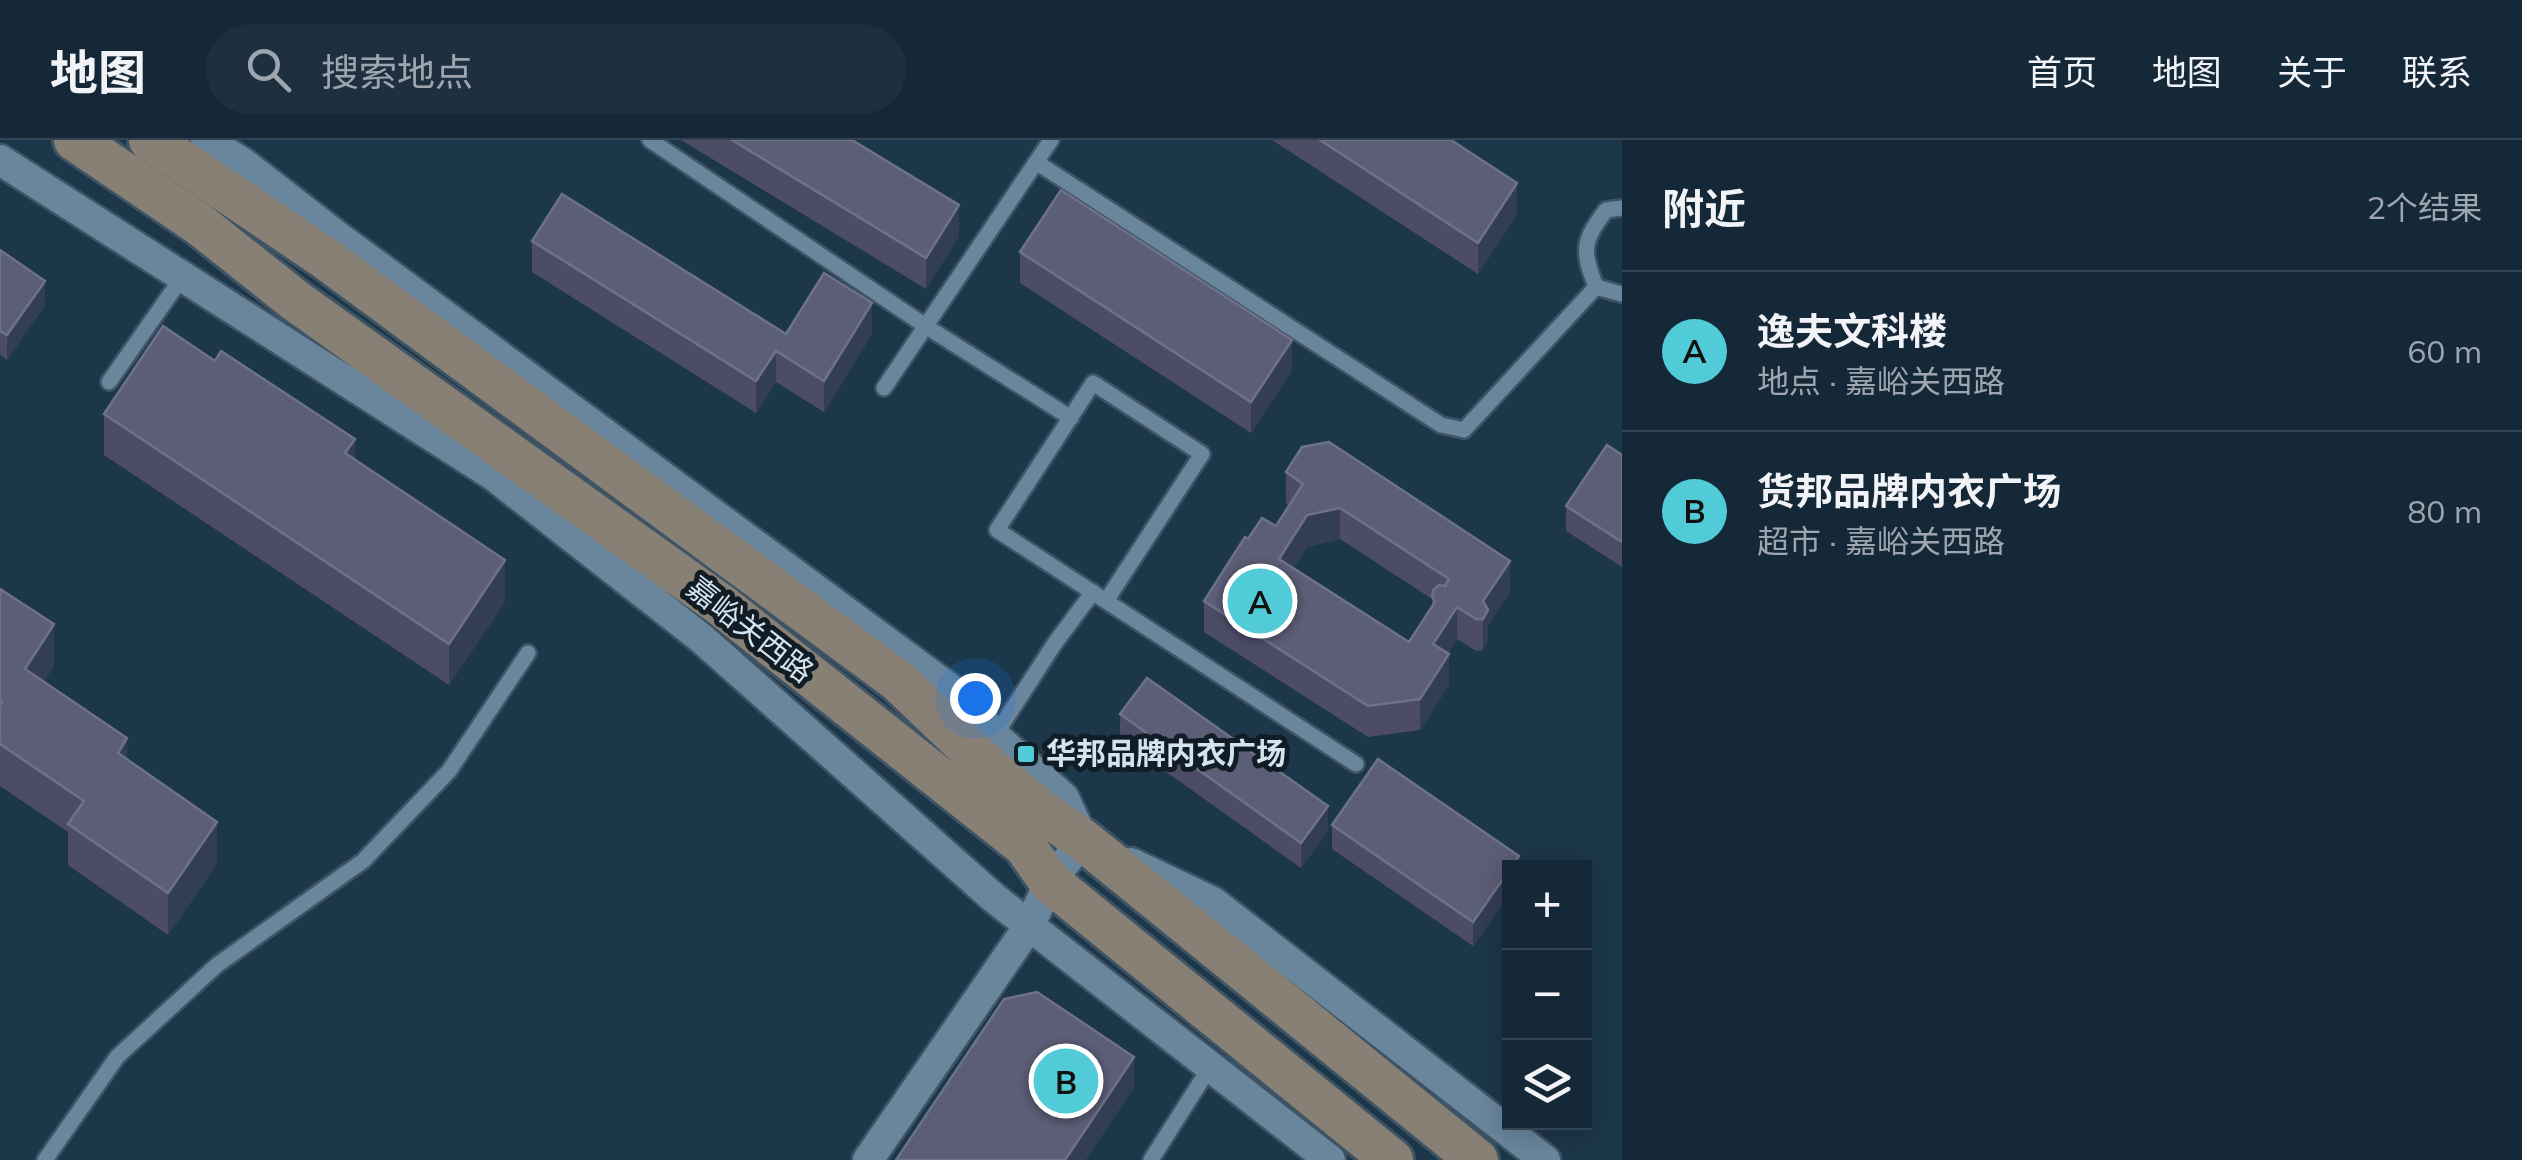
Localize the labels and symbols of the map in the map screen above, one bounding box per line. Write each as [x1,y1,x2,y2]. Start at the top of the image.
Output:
pin: A [1228,564,1292,638]
street label: 嘉峪关西路 [680,568,821,690]
your location [950,673,1001,724]
place label: 华邦品牌内衣广场 [1046,734,1286,772]
marker: 华邦品牌内衣广场 [1015,743,1037,765]
pin: B [1034,1044,1098,1118]

